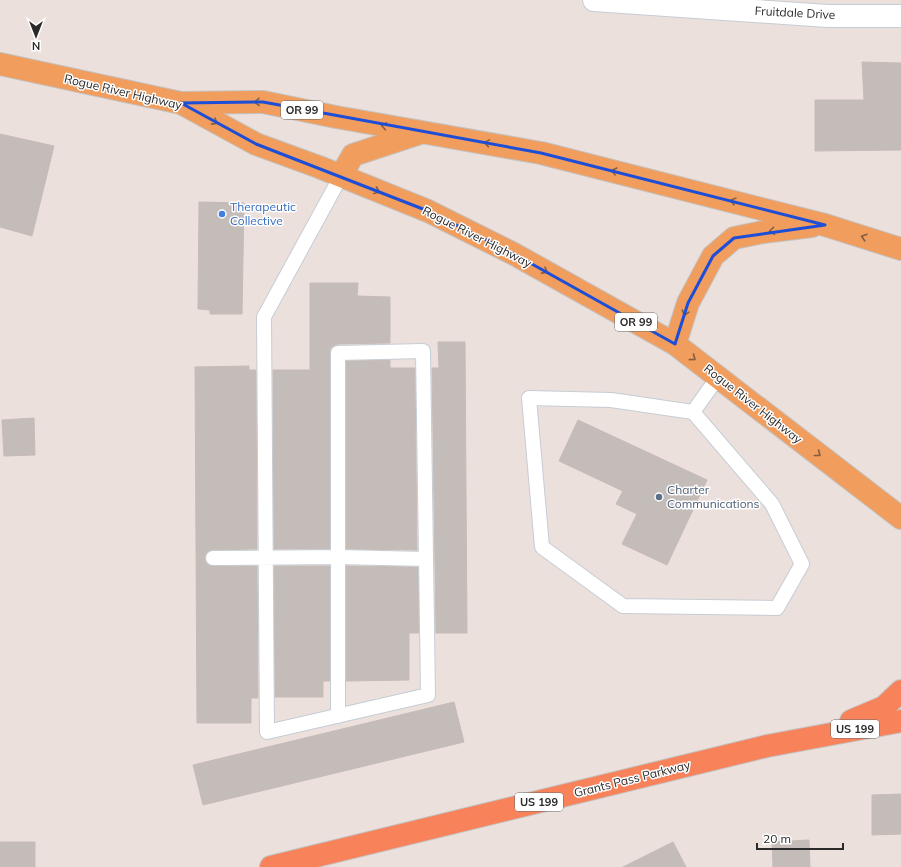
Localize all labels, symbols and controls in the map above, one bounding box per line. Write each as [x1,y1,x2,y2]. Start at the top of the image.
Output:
street label: Fruitdale Drive [754,3,836,22]
north arrow [16,16,56,56]
text: N [32,39,40,53]
street label: Rogue River Highway [63,71,184,112]
one-way arrow [254,98,260,106]
road number: OR 99 [281,101,323,119]
one-way arrow [211,117,218,124]
one-way arrow [381,122,387,130]
one-way arrow [484,140,490,148]
one-way arrow [611,167,617,175]
one-way arrow [374,186,381,194]
one-way arrow [730,197,737,206]
place label: Therapeutic Collective [230,199,296,228]
street label: Rogue River Highway [420,203,535,271]
marker: Therapeutic Collective [217,209,227,219]
one-way arrow [769,226,775,235]
one-way arrow [860,233,867,242]
one-way arrow [540,266,548,274]
one-way arrow [681,309,690,316]
road number: OR 99 [615,313,657,331]
one-way arrow [688,353,695,360]
street label: Rogue River Highway [701,361,806,447]
one-way arrow [814,449,821,456]
place label: Charter Communications [667,482,760,511]
marker: Charter Communications [654,492,664,502]
road number: US 199 [831,720,879,738]
street label: Grants Pass Parkway [572,757,692,800]
road number: US 199 [515,793,563,811]
scale bar [757,825,843,851]
text: 20 m [763,831,791,846]

